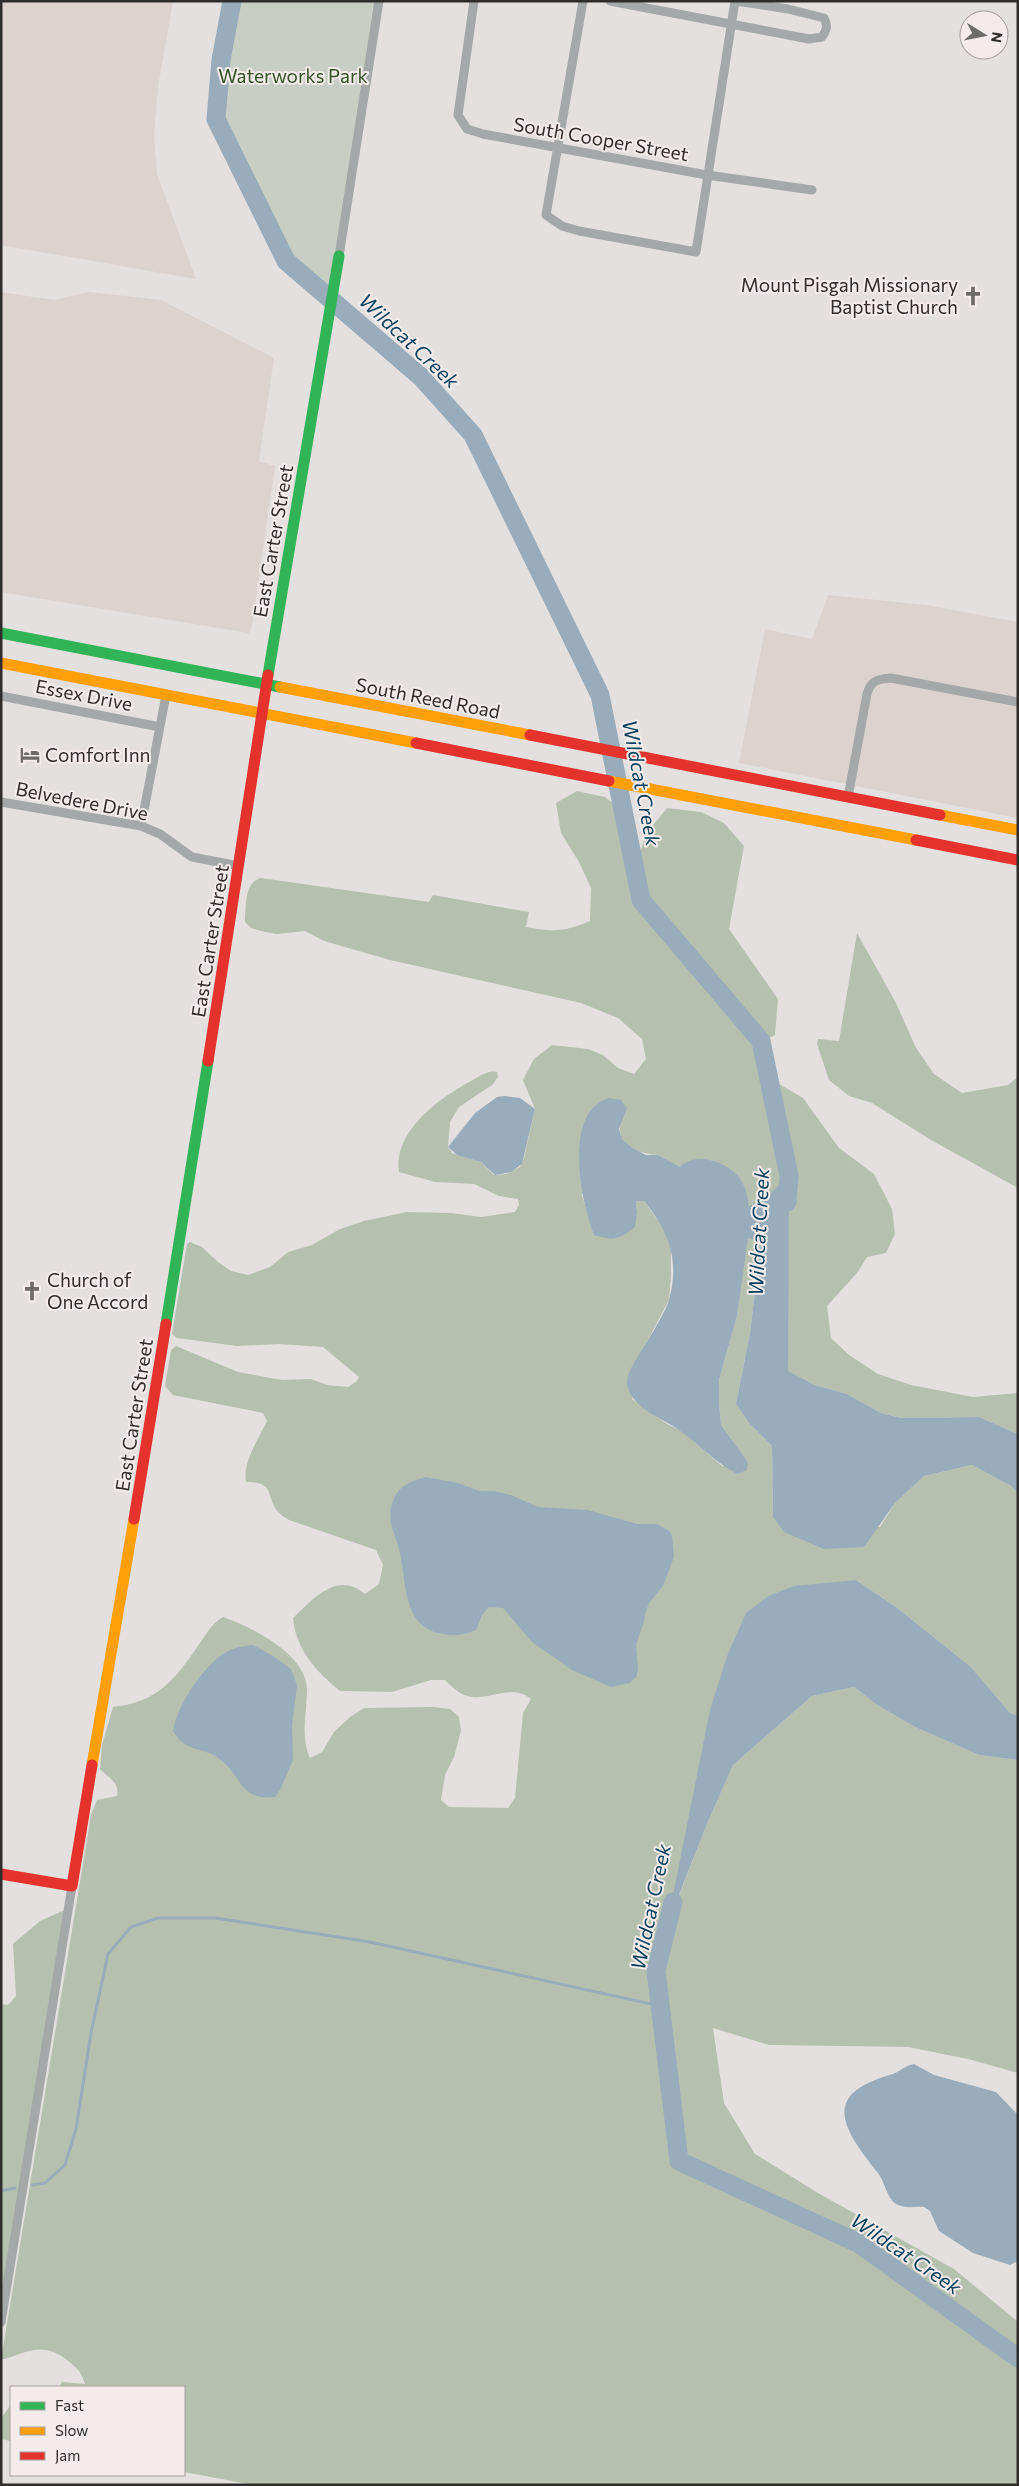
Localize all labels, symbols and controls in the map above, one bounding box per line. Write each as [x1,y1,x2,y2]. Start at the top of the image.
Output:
north arrow [959,10,1009,60]
text: N [988,31,1007,44]
park label: Waterworks Park [218,64,368,87]
street label: South Cooper Street [512,112,691,165]
place label: Mount Pisgah Missionary Baptist Church [741,273,958,318]
church icon: Mount Pisgah Missionary Baptist Church [962,285,984,307]
water label: Wildcat Creek [355,288,465,393]
street label: East Carter Street [248,463,297,619]
street label: South Reed Road [354,672,502,723]
street label: Essex Drive [34,674,134,715]
water label: Wildcat Creek [618,718,666,849]
place label: Comfort Inn [45,743,150,766]
hotel icon: Comfort Inn [19,744,41,766]
street label: Belvedere Drive [14,776,150,825]
street label: East Carter Street [186,863,233,1019]
water label: Wildcat Creek [743,1166,773,1296]
place label: Church of One Accord [47,1268,148,1313]
church icon: Church of One Accord [21,1280,43,1302]
street label: East Carter Street [110,1337,157,1493]
water label: Wildcat Creek [625,1841,675,1972]
water label: Wildcat Creek [847,2207,967,2300]
legend [10,2386,185,2476]
text: Fast [55,2396,84,2414]
text: Slow [55,2421,88,2439]
text: Jam [55,2446,80,2464]

